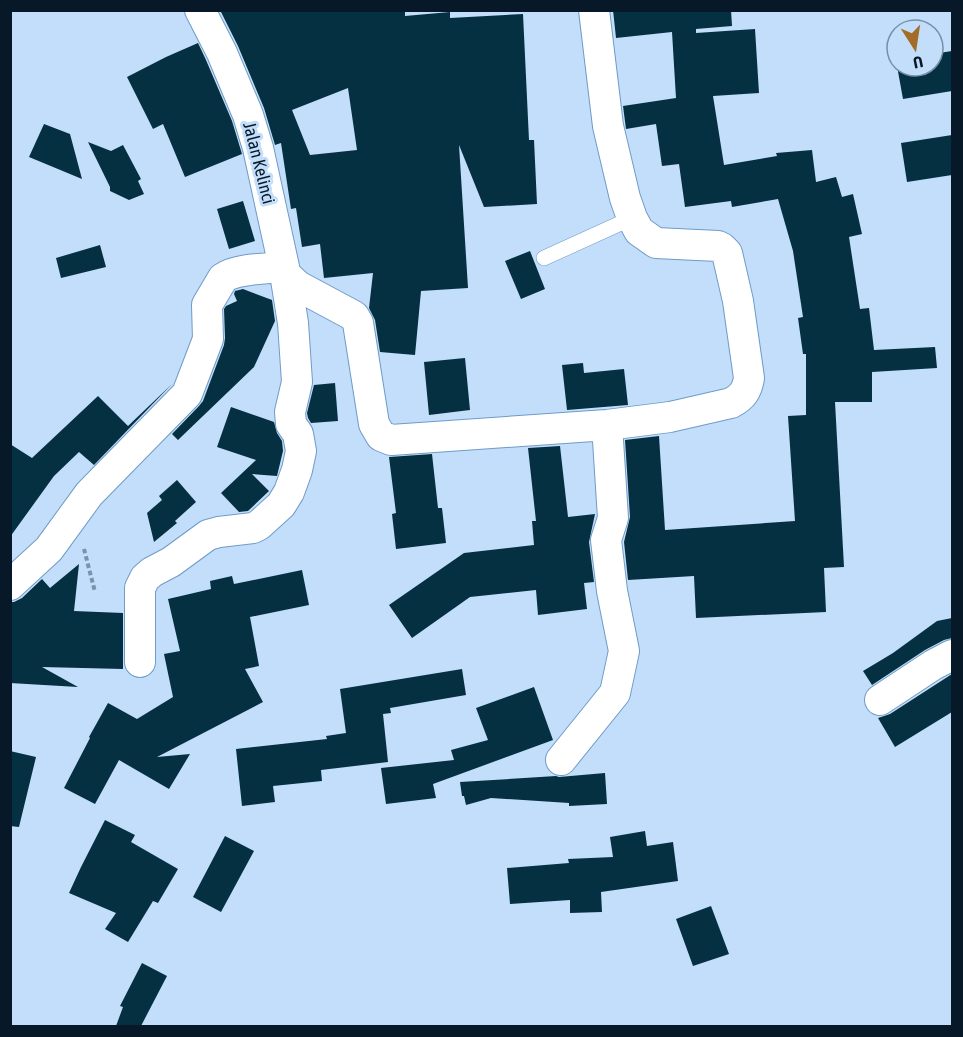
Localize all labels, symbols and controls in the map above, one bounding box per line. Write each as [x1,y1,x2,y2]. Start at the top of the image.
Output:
north arrow [885,18,945,78]
text: U [912,53,925,72]
street label: Jalan Kelinci [239,120,280,206]

